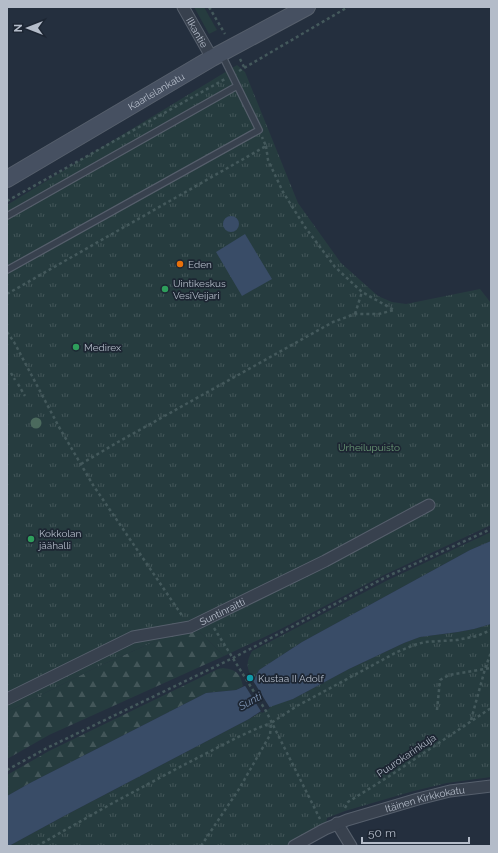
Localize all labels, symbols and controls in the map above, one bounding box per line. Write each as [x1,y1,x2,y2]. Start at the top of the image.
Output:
north arrow [8,8,48,48]
street label: Ilkantie [184,15,210,50]
text: N [12,24,25,32]
street label: Kaarlelankatu [126,71,186,112]
marker: Eden [175,259,185,269]
place label: Eden [188,259,212,270]
place label: Uintikeskus VesiVeijari [173,278,226,301]
marker: Uintikeskus VesiVeijari [160,284,170,294]
marker: Medirex [71,342,81,352]
place label: Medirex [84,342,121,353]
park label: Urheilupuisto [338,442,400,453]
place label: Kokkolan jäähalli [37,528,82,551]
marker: Kokkolan jäähalli [26,534,36,544]
street label: Suntinraitti [198,596,247,628]
marker: Kustaa II Adolf [245,673,255,683]
place label: Kustaa II Adolf [258,673,325,684]
water label: Sunti [235,689,265,714]
street label: Puurokarinkuja [375,732,438,779]
street label: Itäinen Kirkkokatu [384,784,466,814]
scale bar [362,819,469,845]
text: 50 m [368,826,396,840]

